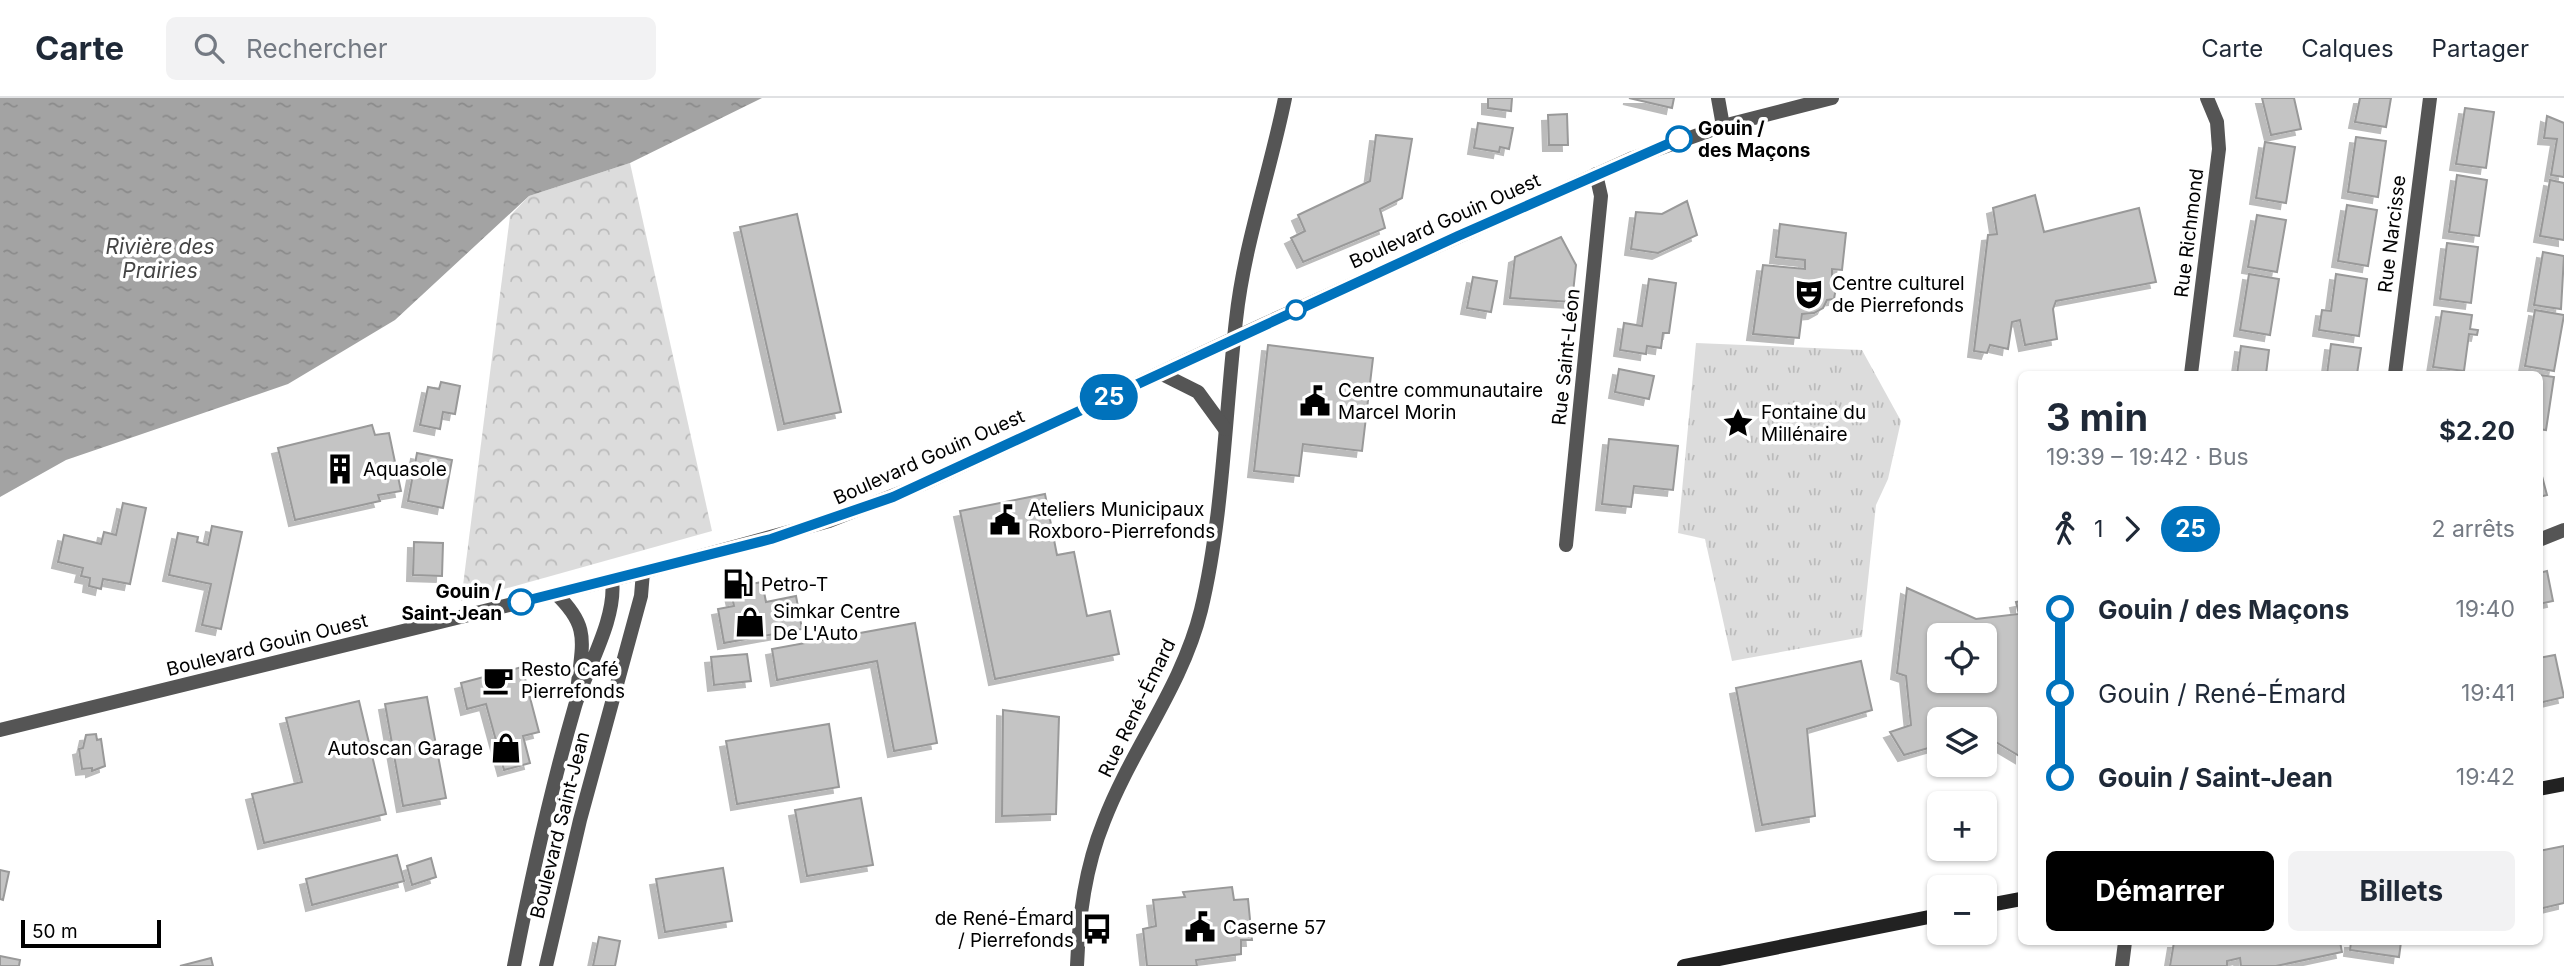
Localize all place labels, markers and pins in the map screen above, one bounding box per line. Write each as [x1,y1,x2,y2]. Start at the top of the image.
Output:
place label: Gouin / des Maçons [1698,117,1810,162]
marker: Gouin / des Maçons [1666,126,1692,152]
place label: Centre culturel de Pierrefonds [1832,272,1965,317]
theatre icon: Centre culturel de Pierrefonds [1792,277,1826,311]
unlabelled marker [1286,300,1306,320]
place label: Centre communautaire Marcel Morin [1338,379,1543,424]
public building icon: Centre communautaire Marcel Morin [1298,384,1332,418]
place label: Fontaine du Millénaire [1761,401,1866,446]
place icon: Fontaine du Millénaire [1721,406,1755,440]
building icon: Aquasole [323,452,357,486]
place label: Aquasole [363,458,447,481]
place label: Ateliers Municipaux Roxboro-Pierrefonds [1028,498,1215,543]
public building icon: Ateliers Municipaux Roxboro-Pierrefonds [988,503,1022,537]
fuel station icon: Petro-T [721,567,755,601]
place label: Petro-T [761,573,828,596]
place label: Gouin / Saint-Jean [401,580,503,625]
marker: Gouin / Saint-Jean [508,589,534,615]
place label: Simkar Centre De L'Auto [773,600,900,645]
shop icon: Simkar Centre De L'Auto [733,605,767,639]
place label: Resto Café Pierrefonds [521,658,625,703]
cafe icon: Resto Café Pierrefonds [481,663,515,697]
shop icon: Autoscan Garage [489,731,523,765]
place label: Autoscan Garage [328,737,483,760]
place label: de René-Émard / Pierrefonds [935,906,1074,952]
public building icon: Caserne 57 [1183,910,1217,944]
bus stop icon: de René-Émard / Pierrefonds [1080,912,1114,946]
place label: Caserne 57 [1223,916,1326,939]

